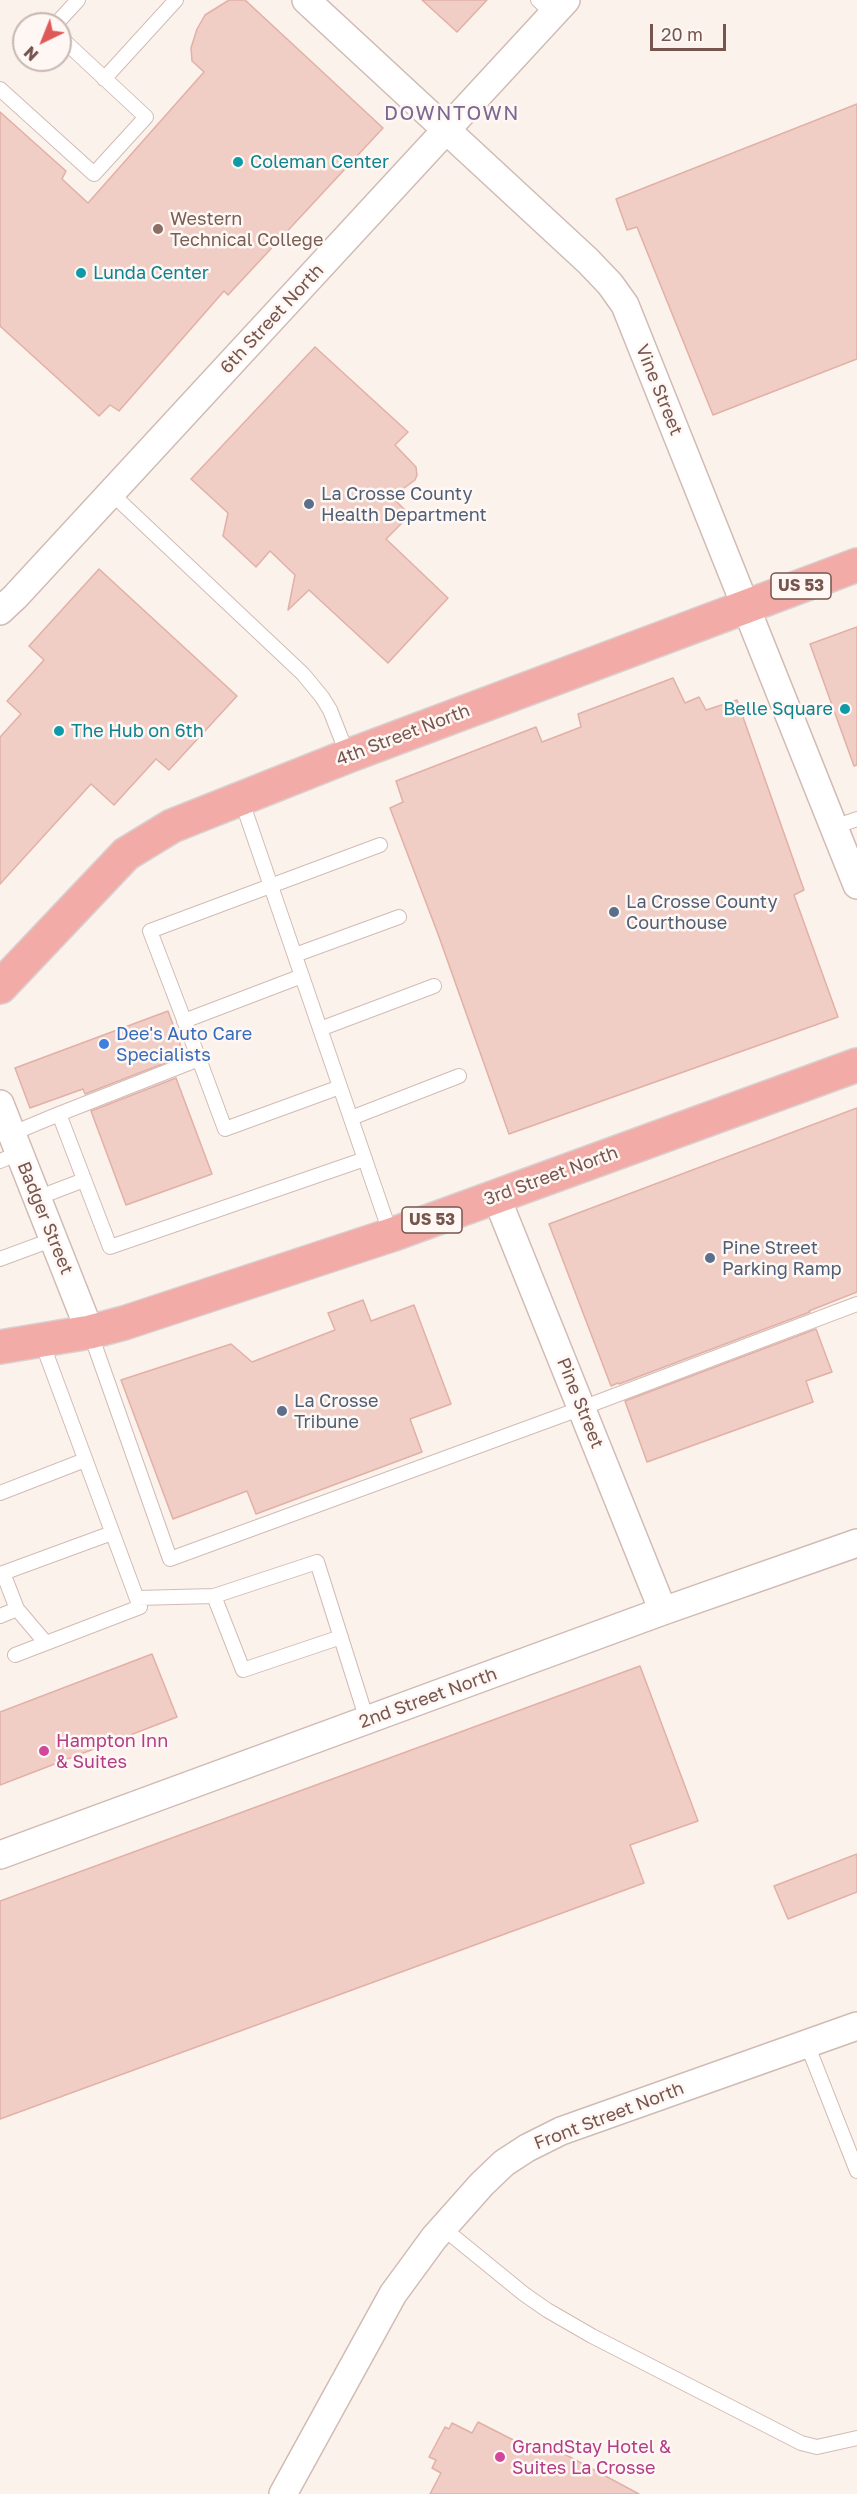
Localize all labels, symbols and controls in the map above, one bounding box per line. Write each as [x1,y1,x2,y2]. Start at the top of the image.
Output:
north arrow [12,12,72,72]
scale bar [653,12,730,50]
text: 20 m [661,23,703,45]
text: N [20,42,42,65]
district label: DOWNTOWN [384,102,520,126]
place label: Coleman Center [250,151,389,173]
marker: Coleman Center [231,155,245,169]
place label: Western Technical College [170,208,323,250]
marker: Western Technical College [151,222,165,236]
street label: 6th Street North [216,260,328,378]
place label: Lunda Center [93,262,209,284]
marker: Lunda Center [74,266,88,280]
street label: Vine Street [631,341,687,439]
place label: La Crosse County Health Department [321,483,487,526]
marker: La Crosse County Health Department [302,497,316,511]
road number: US 53 [771,573,831,599]
place label: Belle Square [723,698,833,720]
street label: 4th Street North [333,700,473,770]
marker: Belle Square [838,702,852,716]
place label: The Hub on 6th [71,720,204,742]
marker: The Hub on 6th [52,724,66,738]
place label: La Crosse County Courthouse [626,891,777,934]
marker: La Crosse County Courthouse [607,905,621,919]
place label: Dee's Auto Care Specialists [116,1023,252,1066]
marker: Dee's Auto Care Specialists [97,1037,111,1051]
street label: 3rd Street North [481,1142,621,1210]
street label: Badger Street [13,1159,77,1277]
road number: US 53 [402,1207,462,1233]
place label: Pine Street Parking Ramp [722,1237,842,1280]
marker: Pine Street Parking Ramp [703,1251,717,1265]
street label: Pine Street [552,1354,608,1452]
place label: La Crosse Tribune [294,1390,379,1432]
marker: La Crosse Tribune [275,1404,289,1418]
street label: 2nd Street North [356,1663,500,1733]
place label: Hampton Inn & Suites [56,1730,168,1772]
marker: Hampton Inn & Suites [37,1744,51,1758]
street label: Front Street North [531,2077,687,2155]
place label: GrandStay Hotel & Suites La Crosse [512,2436,671,2478]
marker: GrandStay Hotel & Suites La Crosse [493,2450,507,2464]

